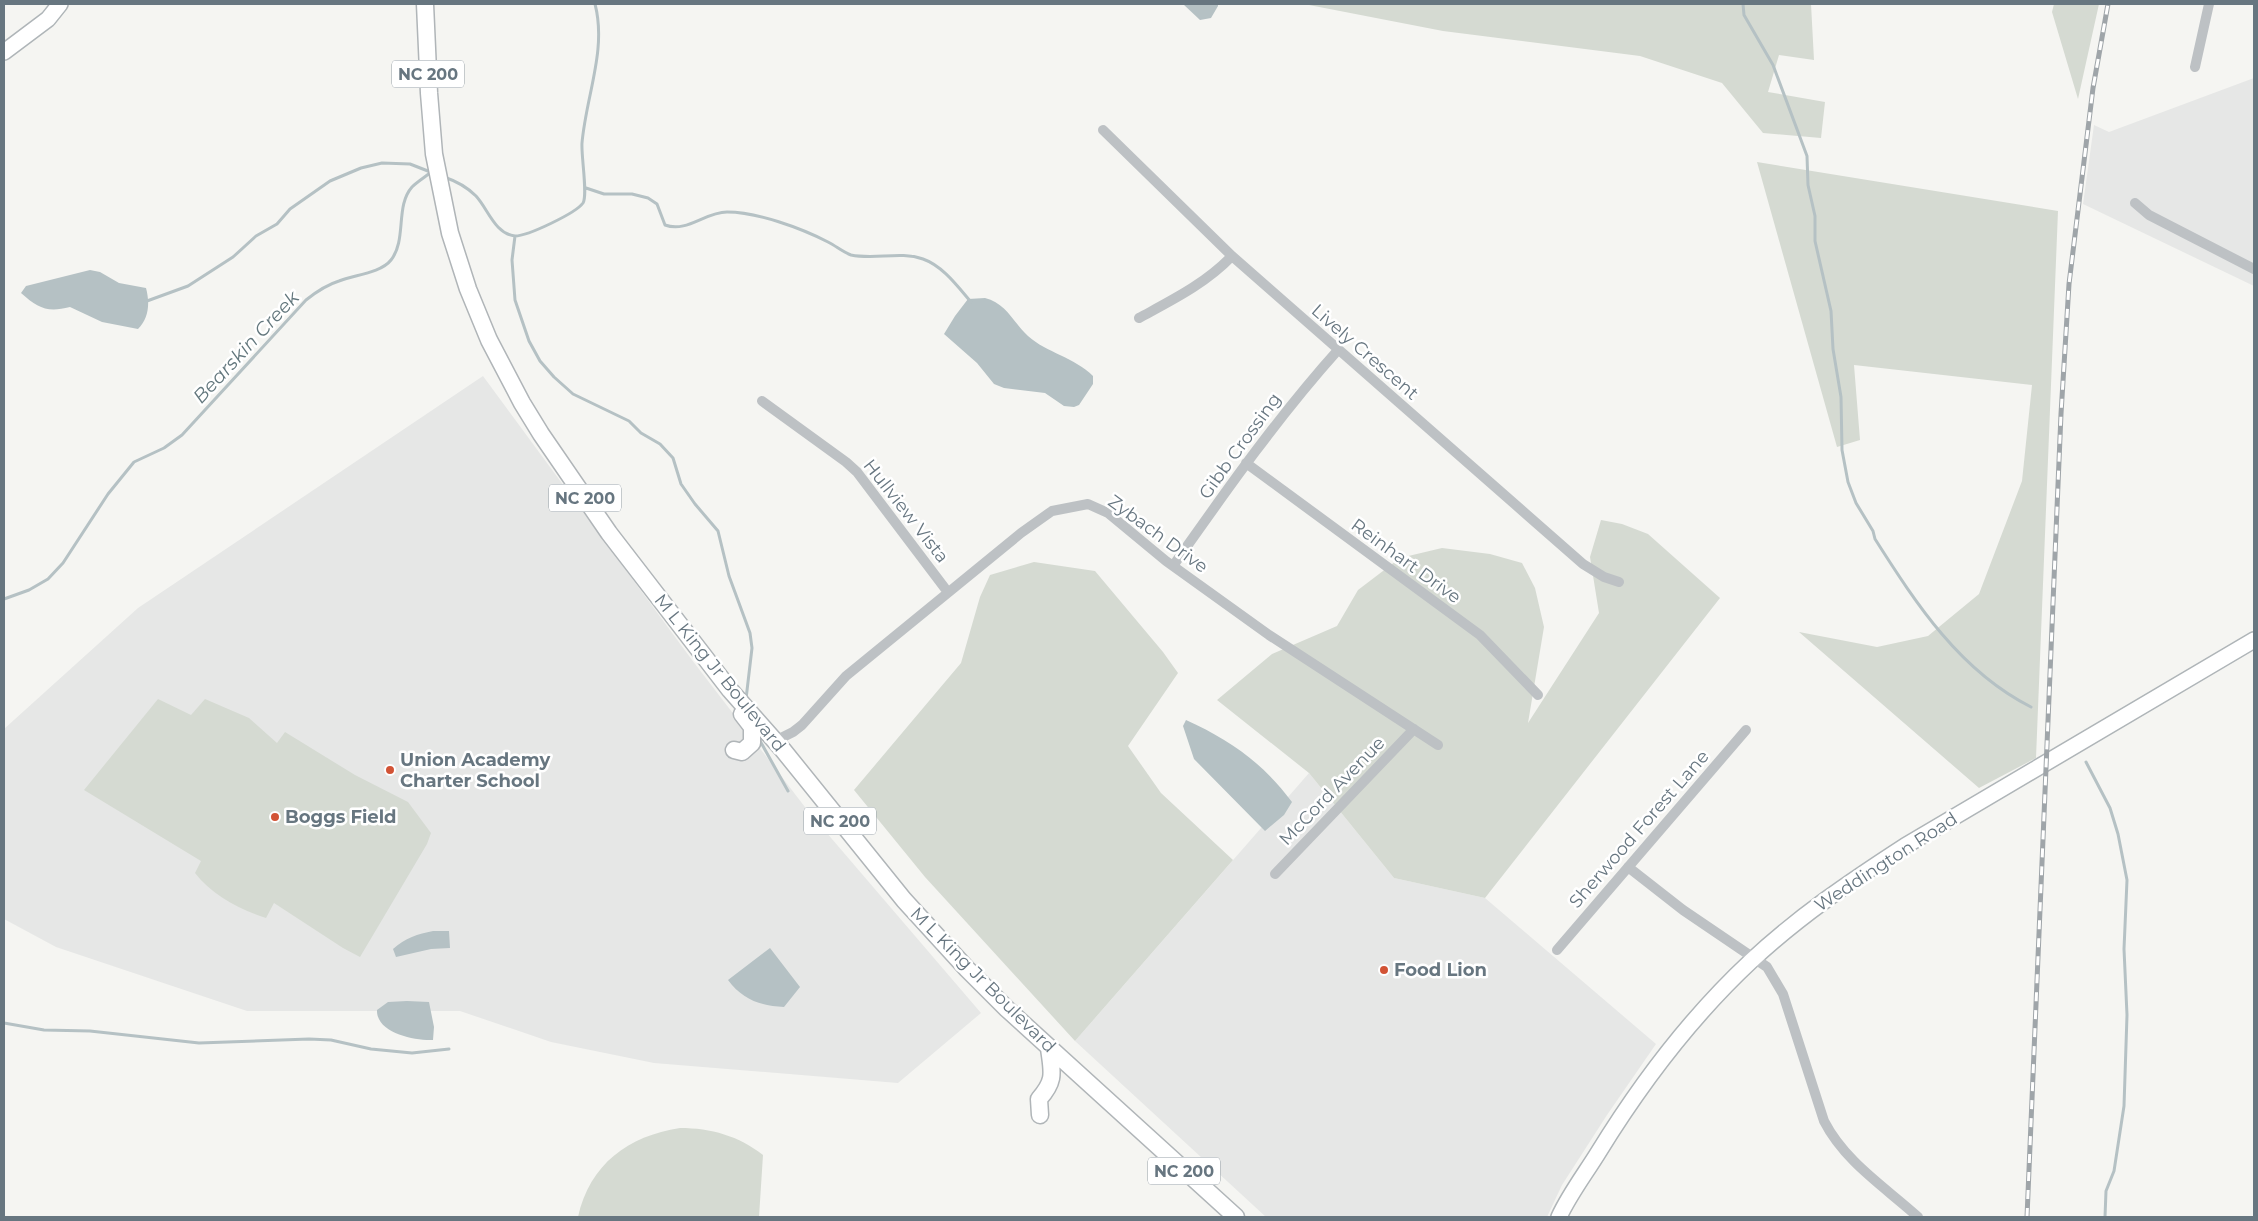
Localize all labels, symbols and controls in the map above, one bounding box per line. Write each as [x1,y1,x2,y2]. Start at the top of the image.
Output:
road number: NC 200 [392,61,464,88]
water label: Bearskin Creek [188,286,304,408]
street label: Lively Crescent [1307,299,1423,405]
street label: Gibb Crossing [1194,389,1286,503]
street label: Hullview Vista [859,455,953,567]
road number: NC 200 [549,484,621,512]
street label: Zybach Drive [1104,490,1212,578]
street label: Reinhart Drive [1347,514,1465,608]
street label: M L King Jr Boulevard [650,590,790,756]
street label: McCord Avenue [1274,732,1390,850]
street label: Sherwood Forest Lane [1564,745,1714,912]
place label: Union Academy Charter School [400,749,550,792]
marker: Union Academy Charter School [384,764,396,776]
place label: Boggs Field [285,806,397,828]
road number: NC 200 [804,808,876,834]
street label: Weddington Road [1810,808,1962,916]
marker: Boggs Field [269,811,281,823]
street label: M L King Jr Boulevard [906,903,1060,1057]
place label: Food Lion [1394,959,1487,981]
marker: Food Lion [1378,964,1390,976]
road number: NC 200 [1148,1158,1220,1184]

